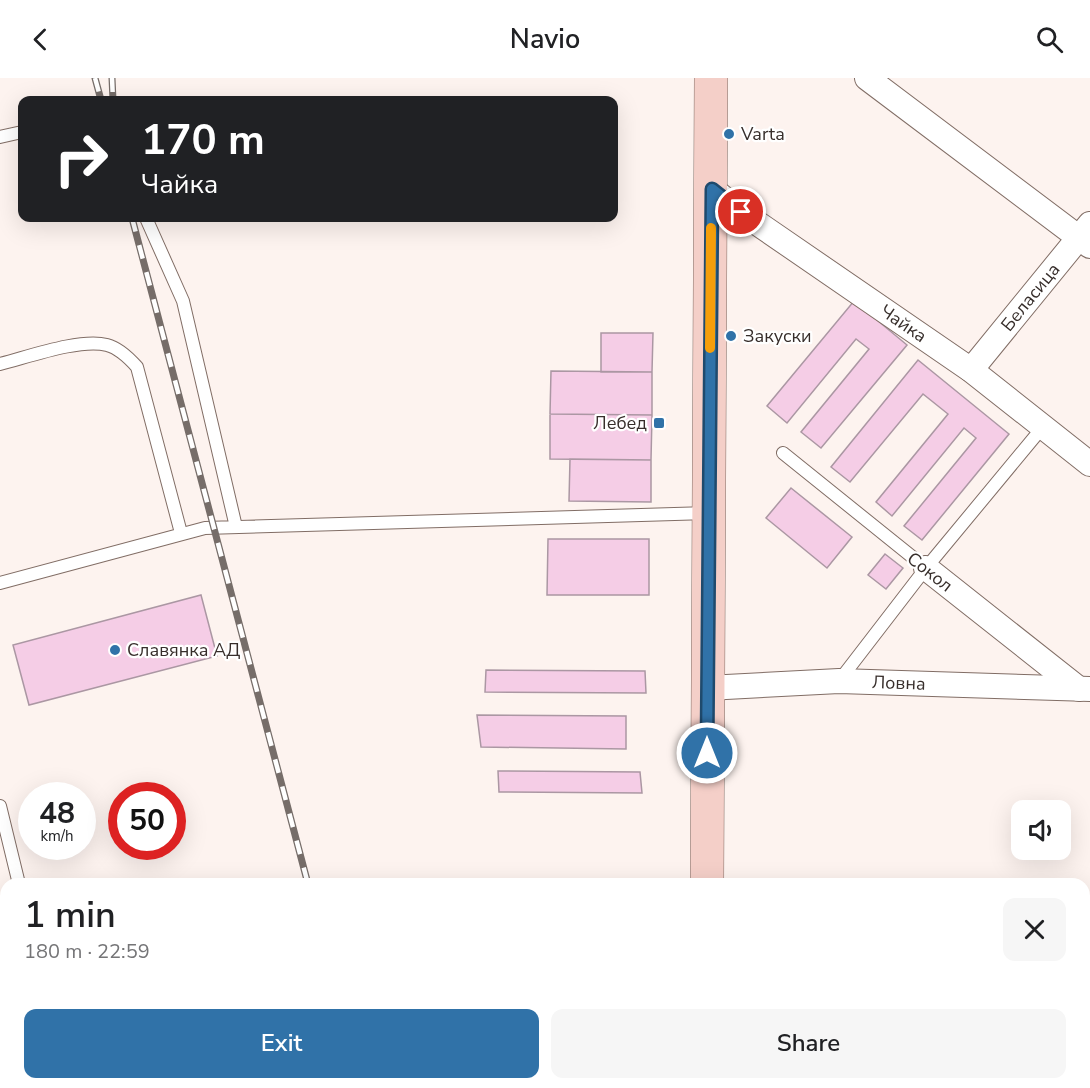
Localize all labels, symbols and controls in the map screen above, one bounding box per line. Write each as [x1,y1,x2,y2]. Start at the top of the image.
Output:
text: Navio [510,21,580,58]
icon: back [24,23,57,56]
icon: search [1033,23,1066,56]
text: 170 m [141,112,265,169]
icon: right [42,120,120,198]
place label: Varta [740,122,785,146]
marker: Varta [722,127,736,141]
text: Чайка [141,166,218,203]
pin [715,186,766,237]
icon: arrive [724,195,757,228]
street label: Беласица [995,258,1065,336]
street label: Чайка [875,299,931,348]
place label: Закуски [743,324,812,348]
marker: Закуски [724,329,738,343]
place label: Лебед [593,411,647,435]
marker: Лебед [652,416,666,430]
street label: Сокол [902,547,958,597]
place label: Славянка АД [127,638,240,662]
marker: Славянка АД [108,643,122,657]
street label: Ловна [872,670,926,696]
position arrow [675,721,739,785]
speed limit sign: 50 [108,782,186,860]
text: 48 [39,793,75,834]
map controls [1011,800,1071,860]
button: sound [1011,800,1071,860]
text: km/h [40,826,74,846]
text: 1 min [24,891,116,940]
button: close [1003,898,1066,961]
text: 180 m · 22:59 [24,938,150,965]
button: Exit [24,1009,539,1078]
button: Share [551,1009,1066,1078]

